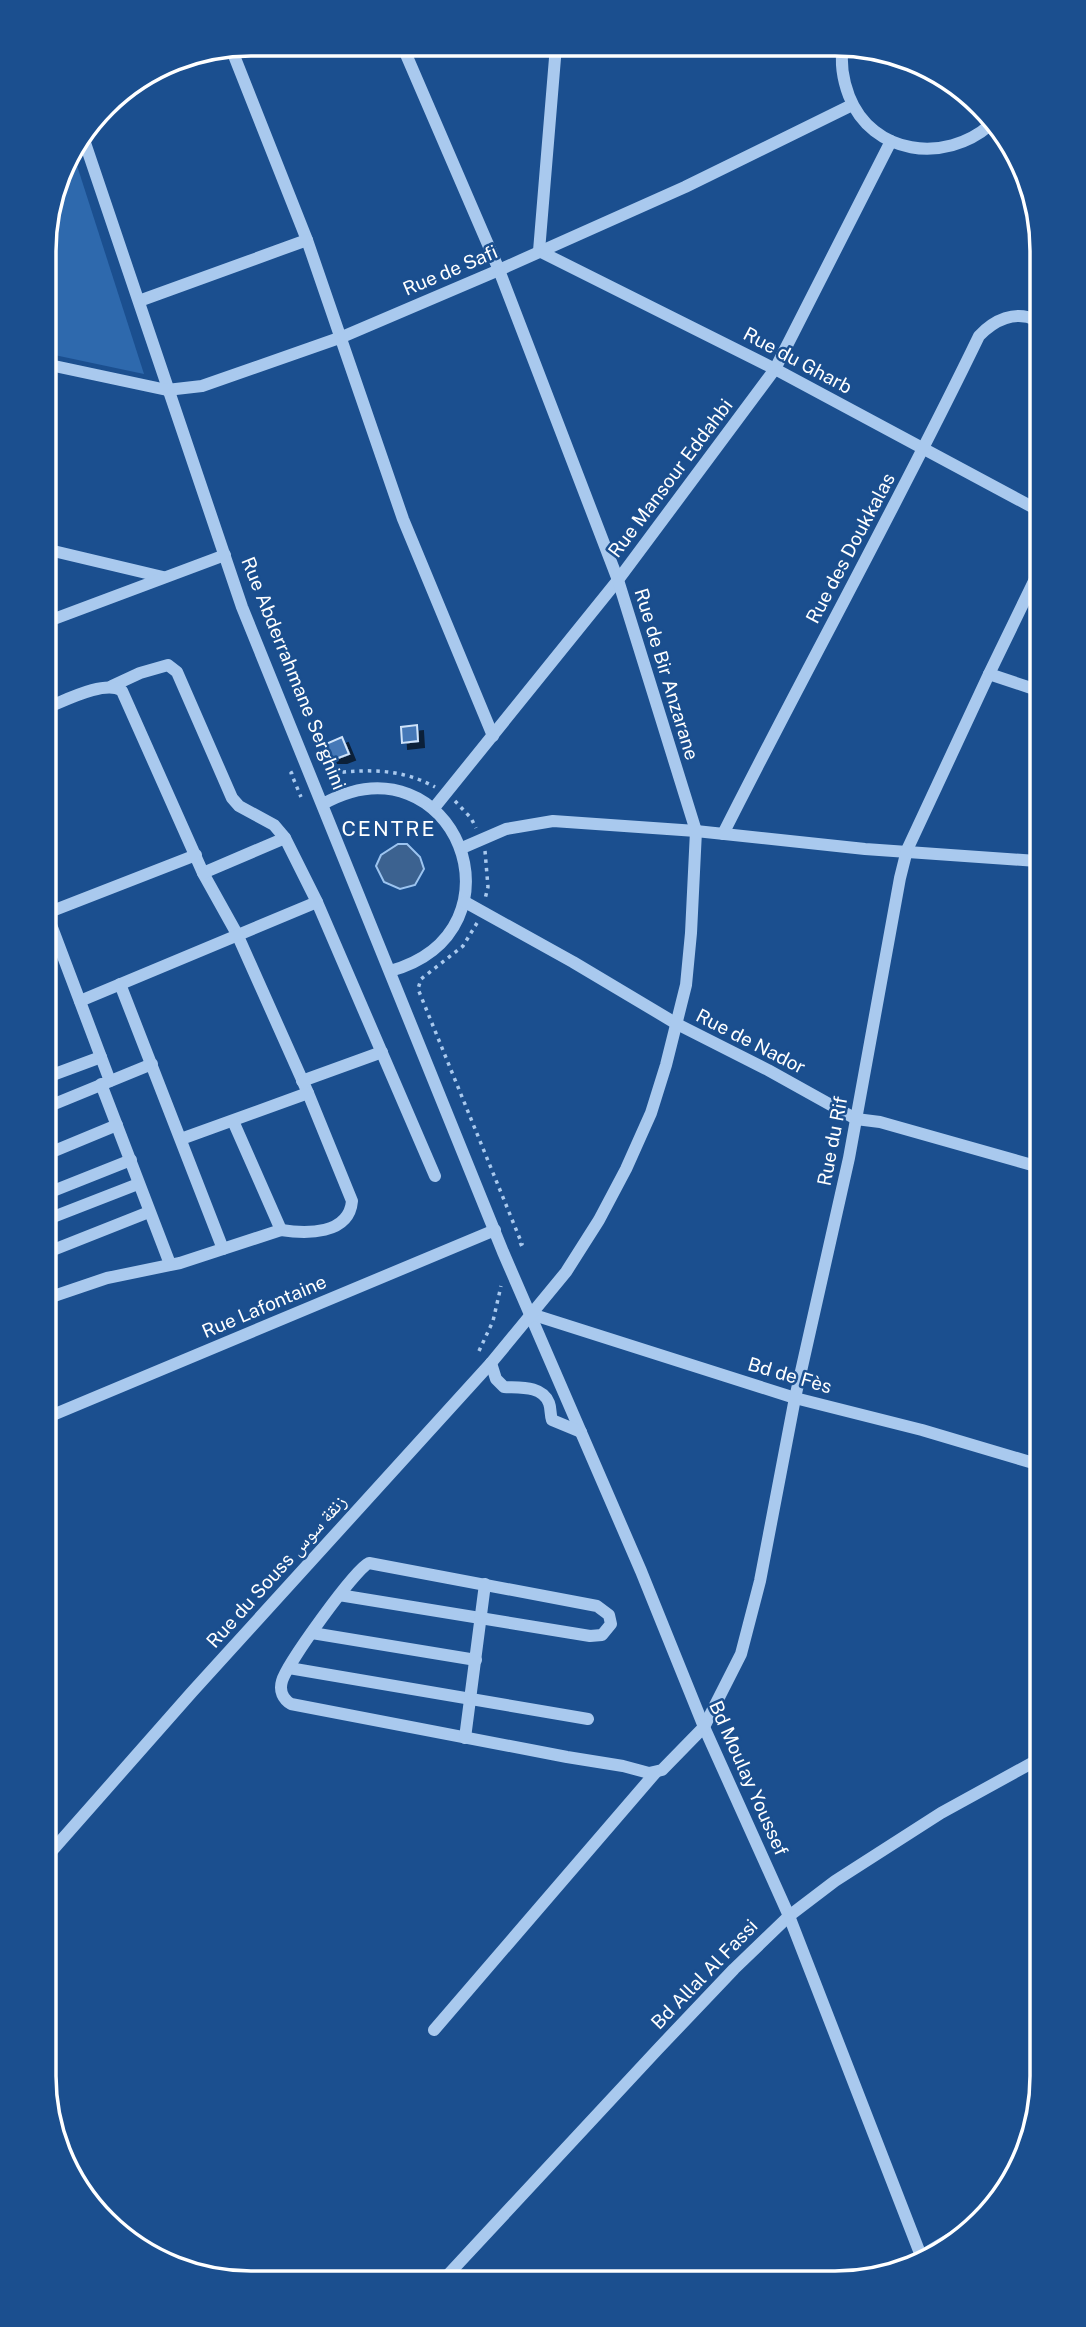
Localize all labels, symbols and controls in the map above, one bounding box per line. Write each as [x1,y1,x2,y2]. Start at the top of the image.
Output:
street label: Rue de Safi [400,240,500,300]
street label: Rue du Gharb [740,322,856,398]
street label: Rue Mansour Eddahbi [603,395,737,561]
street label: Rue des Doukkalas [801,469,899,627]
street label: Rue Abderrahmane Serghini [237,553,351,793]
street label: Rue de Bir Anzarane [630,585,704,763]
district label: CENTRE [341,816,437,841]
street label: Rue de Nador [693,1004,809,1078]
street label: Rue du Rif [813,1094,851,1188]
street label: Rue Lafontaine [199,1270,329,1342]
street label: Bd de Fès [745,1353,835,1397]
street label: Rue du Souss زنقة سوس [202,1490,351,1652]
street label: Bd Moulay Youssef [705,1697,793,1859]
street label: Bd Allal Al Fassi [646,1915,762,2033]

